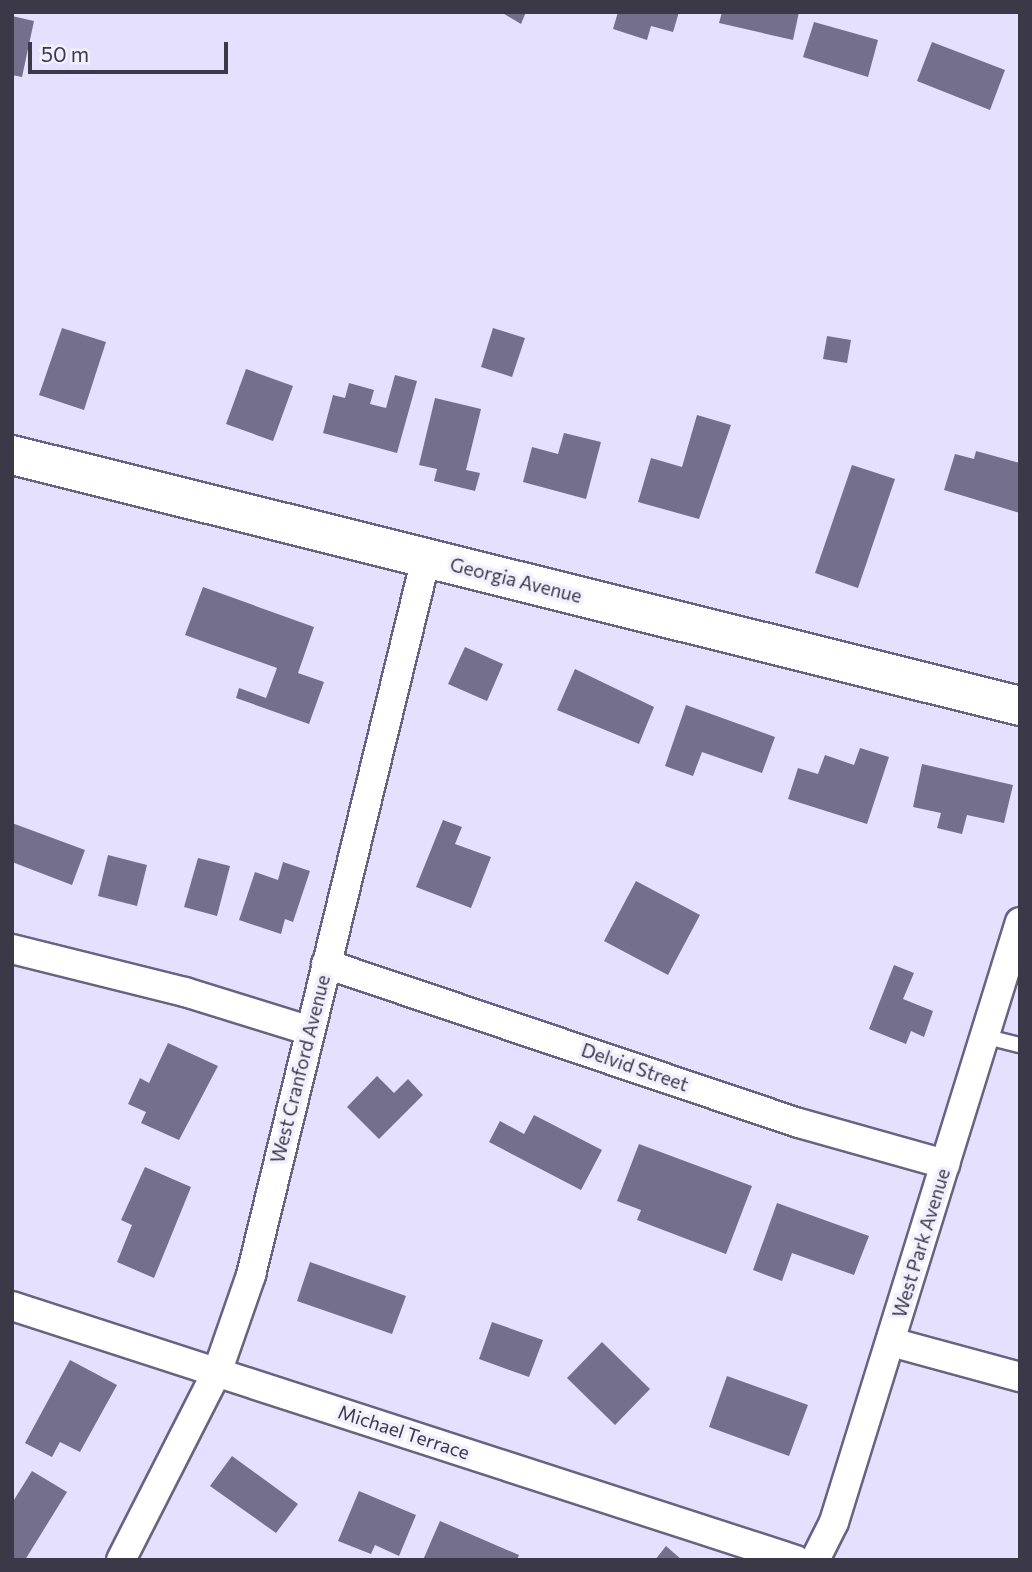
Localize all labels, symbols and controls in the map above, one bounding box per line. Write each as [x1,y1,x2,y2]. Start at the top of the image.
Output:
scale bar [32,28,231,72]
text: 50 m [41,41,89,66]
street label: Georgia Avenue [448,553,584,607]
street label: West Cranford Avenue [266,973,334,1165]
street label: Delvid Street [578,1038,692,1096]
street label: West Park Avenue [887,1166,955,1320]
street label: Michael Terrace [335,1400,473,1464]

